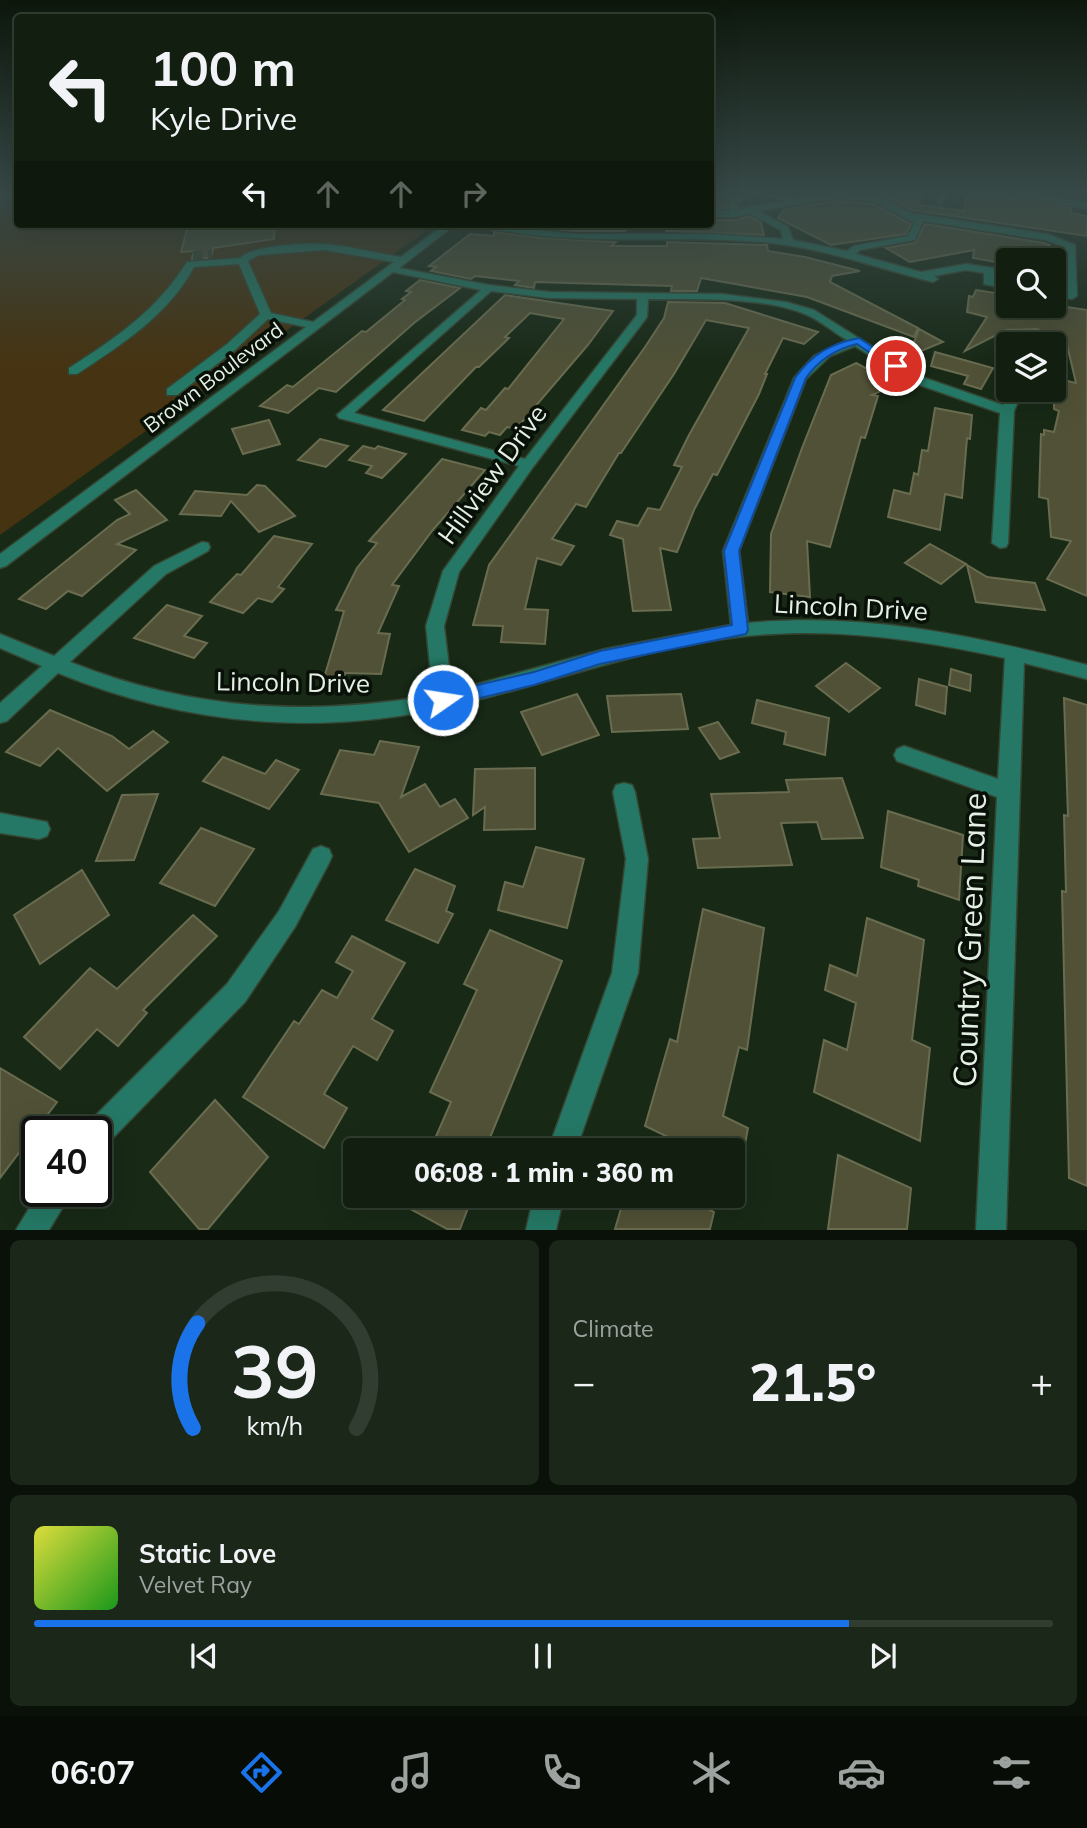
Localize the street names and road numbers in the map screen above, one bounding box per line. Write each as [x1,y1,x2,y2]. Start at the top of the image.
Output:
street label: Brown Boulevard [138,316,288,438]
street label: Hillview Drive [430,398,554,550]
street label: Lincoln Drive [773,586,929,628]
street label: Lincoln Drive [216,664,370,700]
street label: Country Green Lane [944,792,994,1088]

